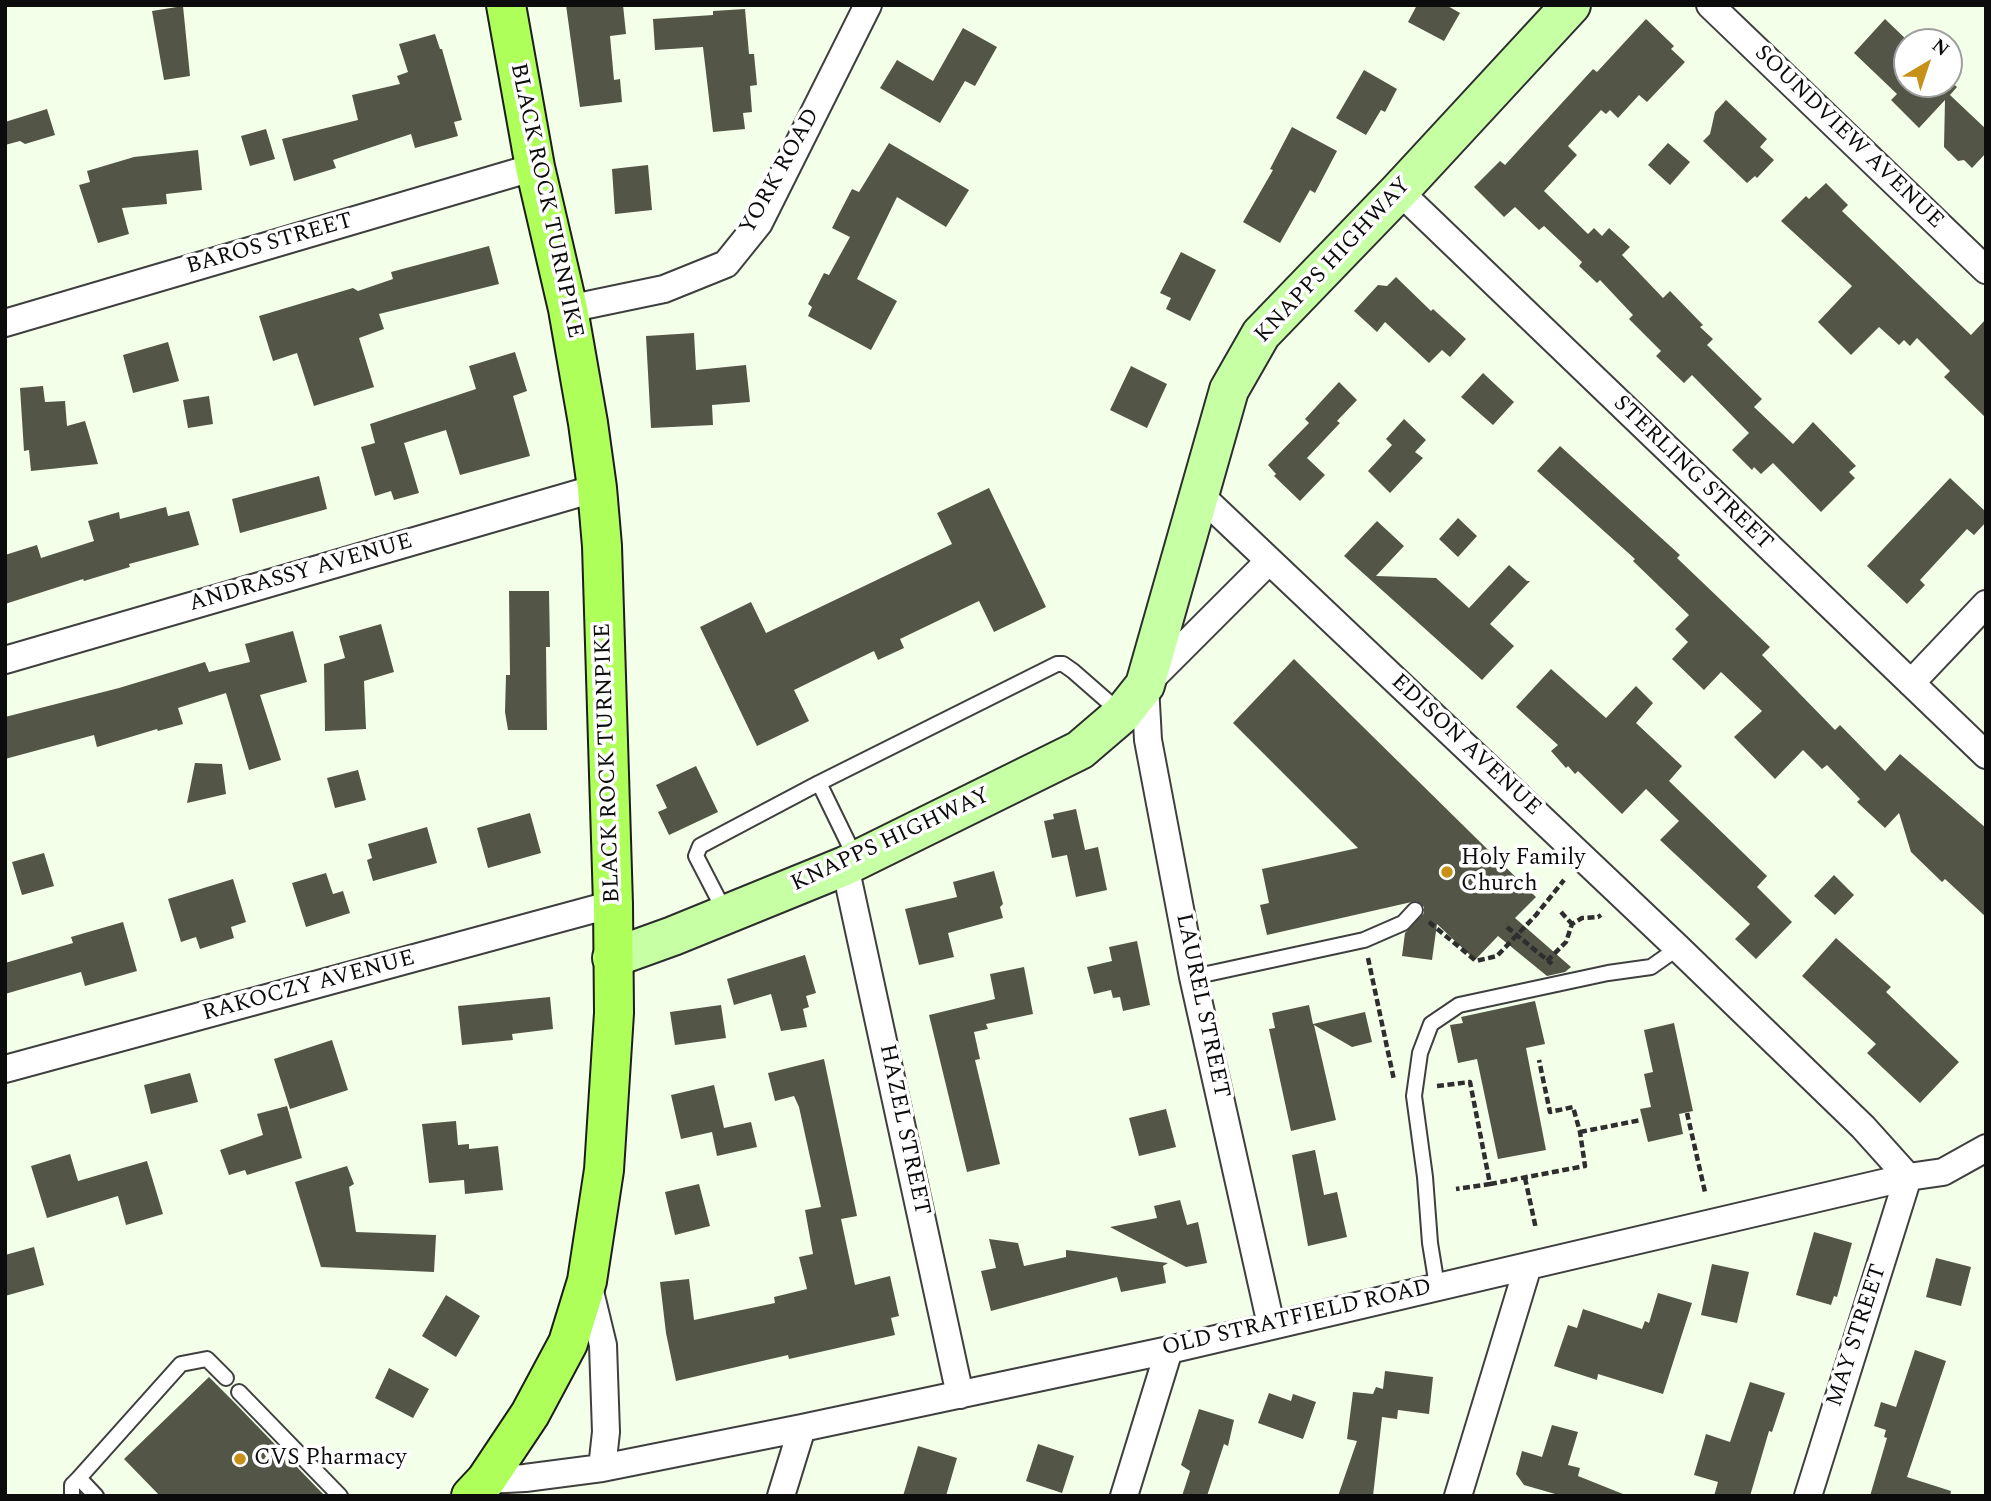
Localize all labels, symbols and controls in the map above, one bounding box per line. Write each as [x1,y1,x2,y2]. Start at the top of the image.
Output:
north arrow [1893,28,1963,98]
street label: SOUNDVIEW AVENUE [1748,40,1948,236]
street label: BLACK ROCK TURNPIKE [502,61,588,341]
street label: YORK ROAD [735,104,827,240]
street label: KNAPPS HIGHWAY [1250,173,1418,349]
street label: BAROS STREET [183,208,357,282]
street label: STERLING STREET [1606,391,1778,557]
street label: ANDRASSY AVENUE [186,529,416,619]
street label: BLACK ROCK TURNPIKE [590,622,628,904]
street label: EDISON AVENUE [1384,669,1546,823]
street label: KNAPPS HIGHWAY [787,783,995,899]
place label: Holy Family Church [1461,845,1585,899]
marker: Holy Family Church [1439,864,1455,880]
street label: LAUREL STREET [1168,911,1234,1101]
street label: RAKOCZY AVENUE [200,945,418,1029]
street label: HAZEL STREET [871,1042,935,1218]
street label: MAY STREET [1822,1261,1894,1411]
street label: OLD STRATFIELD ROAD [1160,1275,1434,1363]
place label: CVS Pharmacy [254,1445,407,1473]
marker: CVS Pharmacy [232,1451,248,1467]

